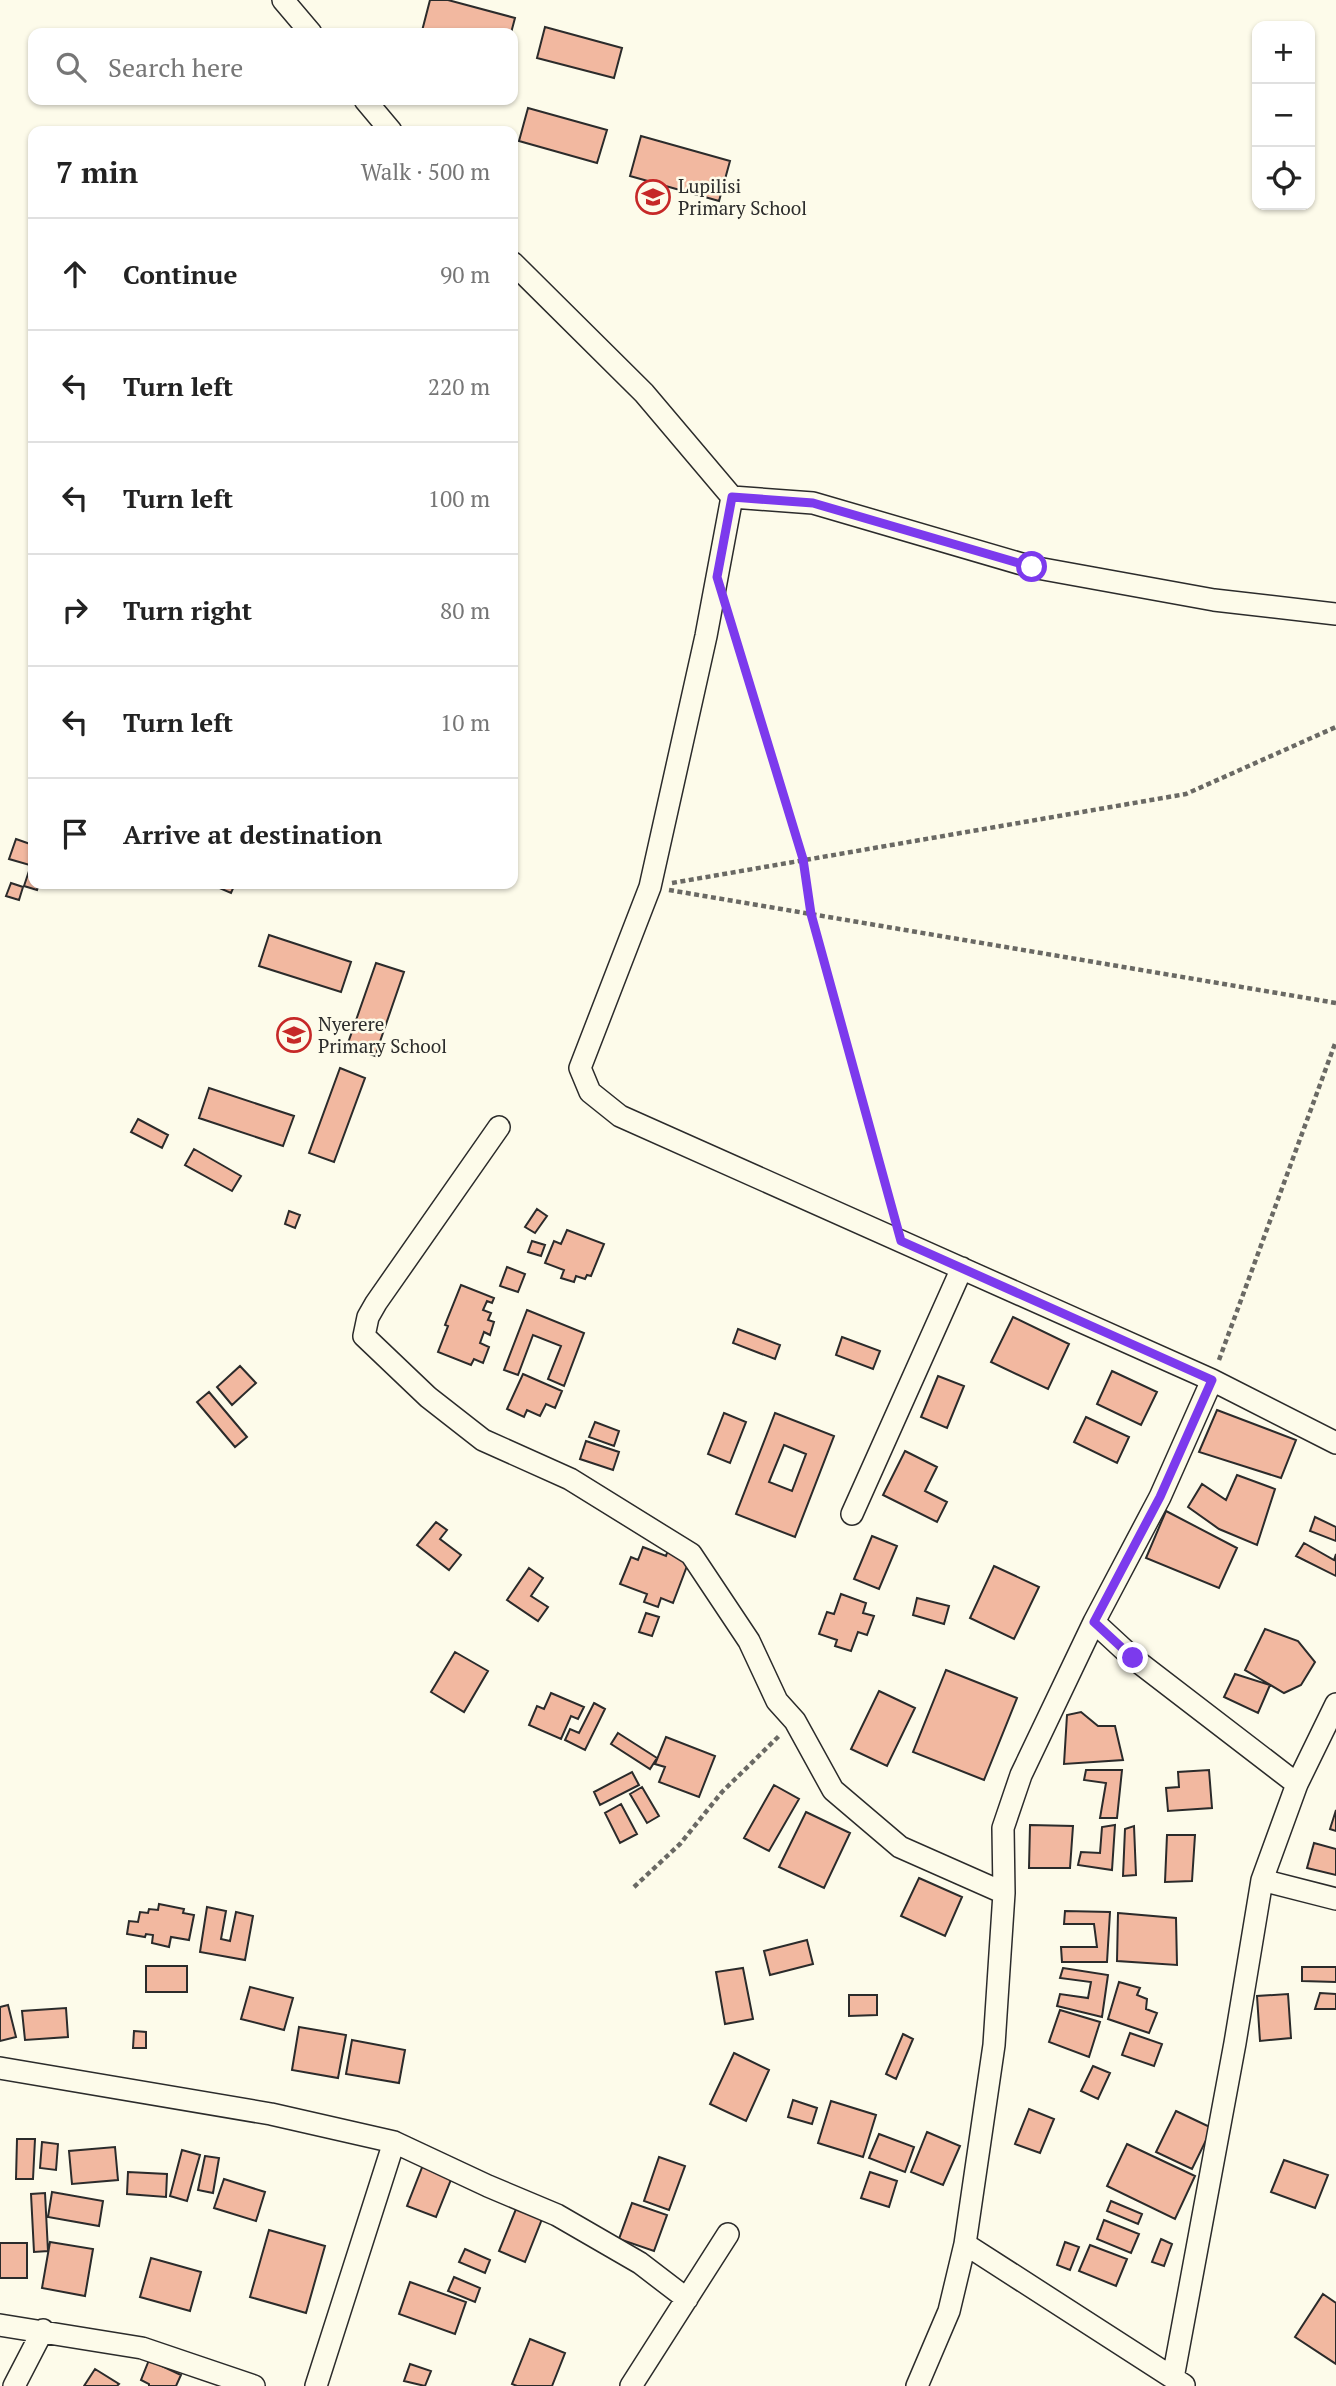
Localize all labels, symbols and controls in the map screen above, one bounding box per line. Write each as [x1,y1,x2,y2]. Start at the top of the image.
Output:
map controls [1252,21,1315,210]
button: + [1252,21,1315,84]
search box [28,28,518,105]
icon: search [52,48,90,86]
text: Search here [108,50,243,84]
button: − [1252,84,1315,147]
button: locate [1252,147,1315,210]
text: 7 min [56,152,138,192]
text: Walk · 500 m [361,156,490,187]
place label: Lupilisi Primary School [678,173,807,220]
school or university icon: Lupilisi Primary School [634,178,672,216]
icon: ahead [56,255,94,293]
text: Continue [123,257,237,291]
text: 90 m [440,259,490,290]
icon: left [56,367,94,405]
text: Turn left [123,369,233,403]
text: 220 m [428,371,490,402]
icon: left [56,479,94,517]
text: Turn left [123,481,233,515]
text: 100 m [428,483,490,514]
route start [1016,551,1047,582]
icon: right [56,591,94,629]
text: Turn right [123,593,252,627]
text: 80 m [440,595,490,626]
icon: left [56,703,94,741]
text: Turn left [123,705,233,739]
text: 10 m [440,707,490,738]
icon: arrive [56,815,94,853]
text: Arrive at destination [123,817,382,851]
place label: Nyerere Primary School [318,1011,447,1058]
school or university icon: Nyerere Primary School [275,1016,313,1054]
route end [1117,1642,1148,1673]

